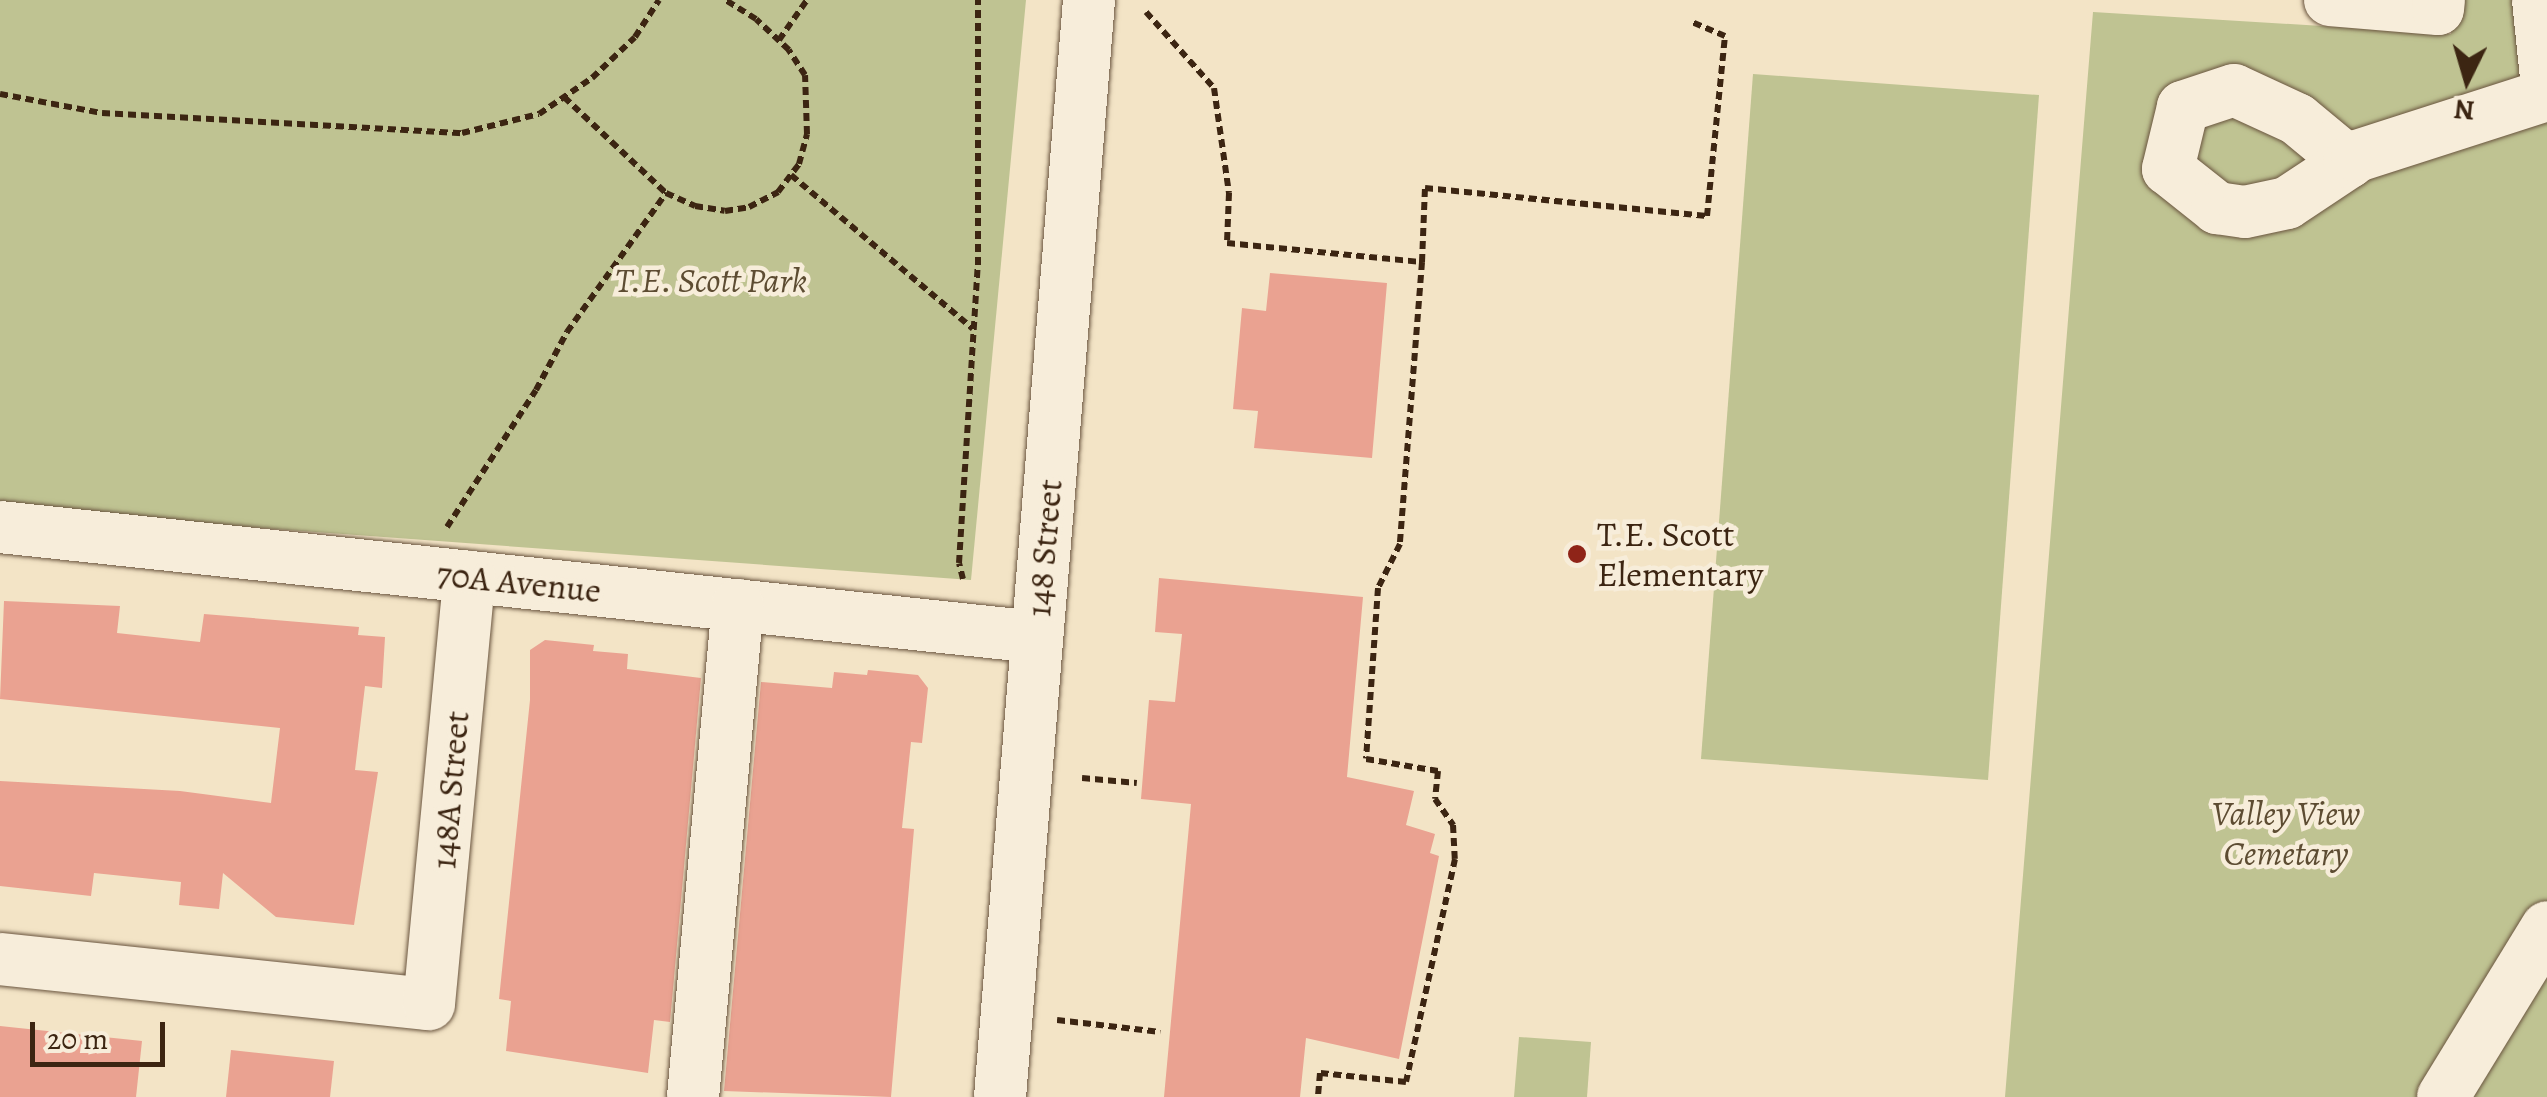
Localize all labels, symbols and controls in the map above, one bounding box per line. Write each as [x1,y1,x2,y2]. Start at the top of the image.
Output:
north arrow [2417,30,2517,130]
text: N [2453,90,2476,130]
park label: T.E. Scott Park [615,259,807,301]
street label: 148 Street [1017,478,1071,618]
place label: T.E. Scott Elementary [1597,513,1763,595]
marker: T.E. Scott Elementary [1566,543,1588,565]
street label: 70A Avenue [435,552,603,612]
street label: 148A Street [422,709,478,871]
park label: Valley View Cemetary [2212,792,2360,874]
scale bar [35,1002,170,1064]
text: 20 m [47,1019,108,1059]

